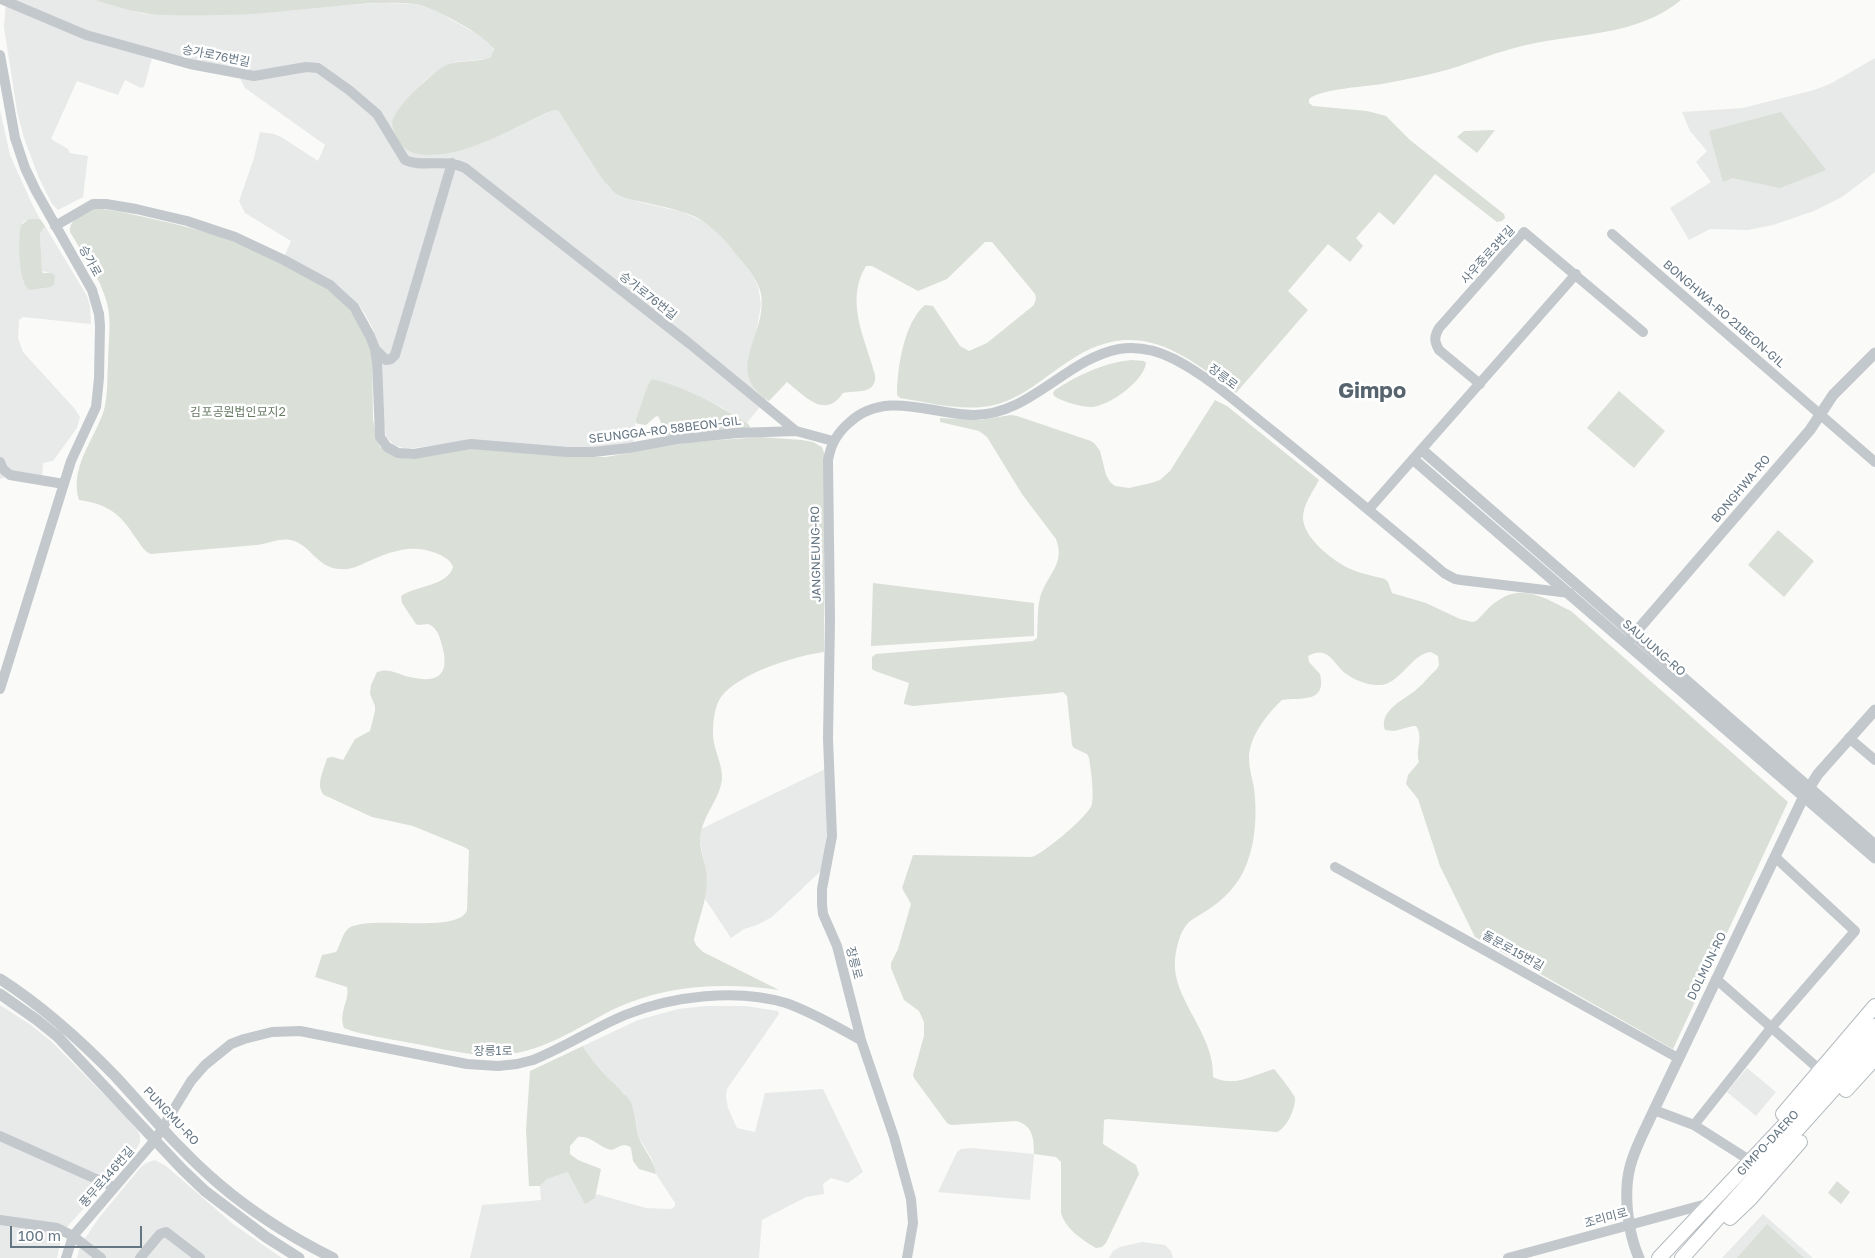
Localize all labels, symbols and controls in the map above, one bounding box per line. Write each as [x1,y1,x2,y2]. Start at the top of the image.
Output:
street label: 승가로76번길 [181,42,251,70]
street label: 사우중로3번길 [1458,223,1518,287]
street label: 승가로 [76,243,104,279]
street label: BONGHWA-RO 21BEON-GIL [1660,257,1788,371]
street label: 승가로76번길 [616,269,680,323]
street label: 장릉로 [1205,361,1241,393]
district label: Gimpo [1338,378,1406,404]
park label: 김포공원법인묘지2 [190,405,286,419]
street label: SEUNGGA-RO 58BEON-GIL [588,414,742,446]
street label: BONGHWA-RO [1708,452,1774,526]
street label: JANGNEUNG-RO [808,506,824,602]
street label: SAUJUNG-RO [1620,617,1688,679]
street label: 돌문로15번길 [1480,928,1546,974]
street label: DOLMUN-RO [1684,930,1730,1002]
street label: 장릉로 [843,945,865,981]
street label: 장릉1로 [474,1044,512,1058]
street label: PUNGMU-RO [140,1084,202,1148]
street label: GIMPO-DAERO [1734,1107,1802,1179]
street label: 풍무로146번길 [77,1144,137,1210]
street label: 조리미로 [1583,1205,1629,1231]
scale bar [12,1216,145,1248]
text: 100 m [18,1226,61,1244]

